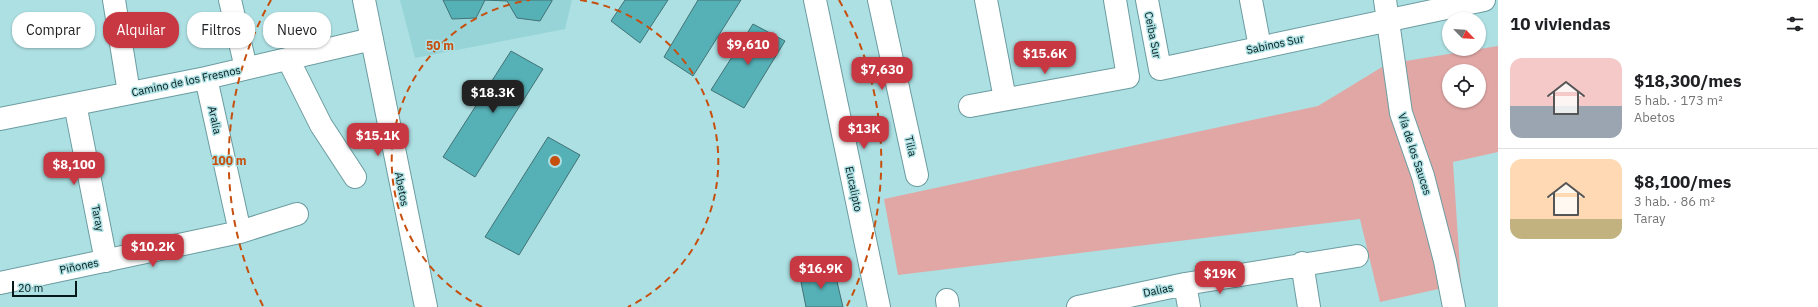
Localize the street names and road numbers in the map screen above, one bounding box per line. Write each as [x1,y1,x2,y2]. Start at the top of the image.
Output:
street label: Ceiba Sur [1142,11,1164,59]
street label: Sabinos Sur [1245,31,1305,57]
street label: Camino de los Fresnos [130,63,242,99]
street label: Aralia [205,105,225,136]
street label: Vía de los Sauces [1395,111,1435,197]
street label: Tilia [902,134,920,158]
street label: Eucalipto [842,165,866,213]
street label: Abetos [392,171,412,207]
street label: Taray [89,204,108,233]
street label: Piñones [58,255,100,277]
street label: Dalias [1142,280,1174,300]

